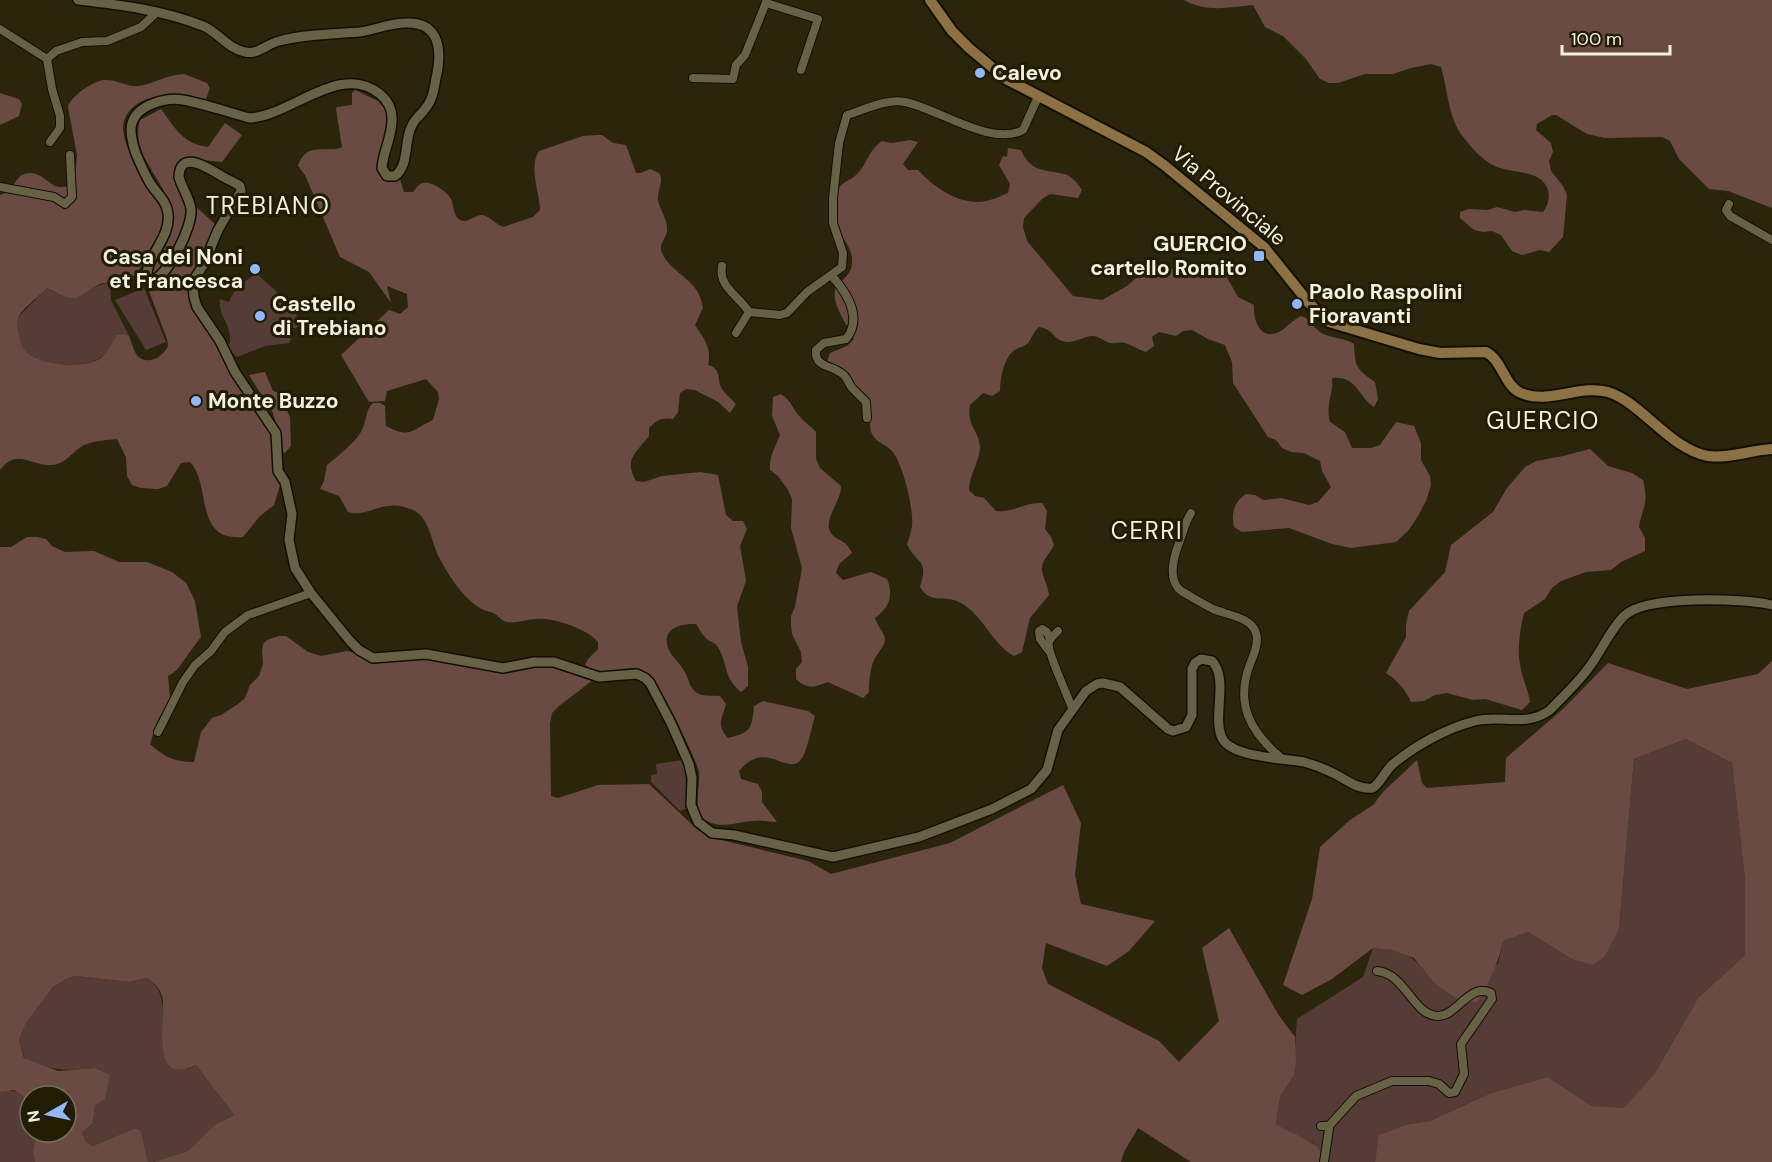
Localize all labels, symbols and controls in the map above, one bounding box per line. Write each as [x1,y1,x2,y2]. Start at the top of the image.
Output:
scale bar [1562,18,1670,56]
text: 100 m [1571,27,1622,51]
place label: Calevo [992,59,1062,87]
marker: Calevo [973,66,987,80]
street label: Via Provinciale [1166,140,1292,252]
district label: TREBIANO [206,190,330,221]
place label: GUERCIO cartello Romito [1090,230,1247,282]
place label: Casa dei Noni et Francesca [103,243,243,295]
marker: GUERCIO cartello Romito [1252,249,1266,263]
marker: Casa dei Noni et Francesca [248,262,262,276]
place label: Paolo Raspolini Fioravanti [1309,278,1463,330]
place label: Castello di Trebiano [272,290,387,342]
marker: Paolo Raspolini Fioravanti [1290,297,1304,311]
marker: Castello di Trebiano [253,309,267,323]
place label: Monte Buzzo [208,387,339,415]
marker: Monte Buzzo [189,394,203,408]
district label: GUERCIO [1486,405,1600,436]
district label: CERRI [1111,515,1183,546]
north arrow [18,1084,78,1144]
text: N [22,1109,45,1124]

